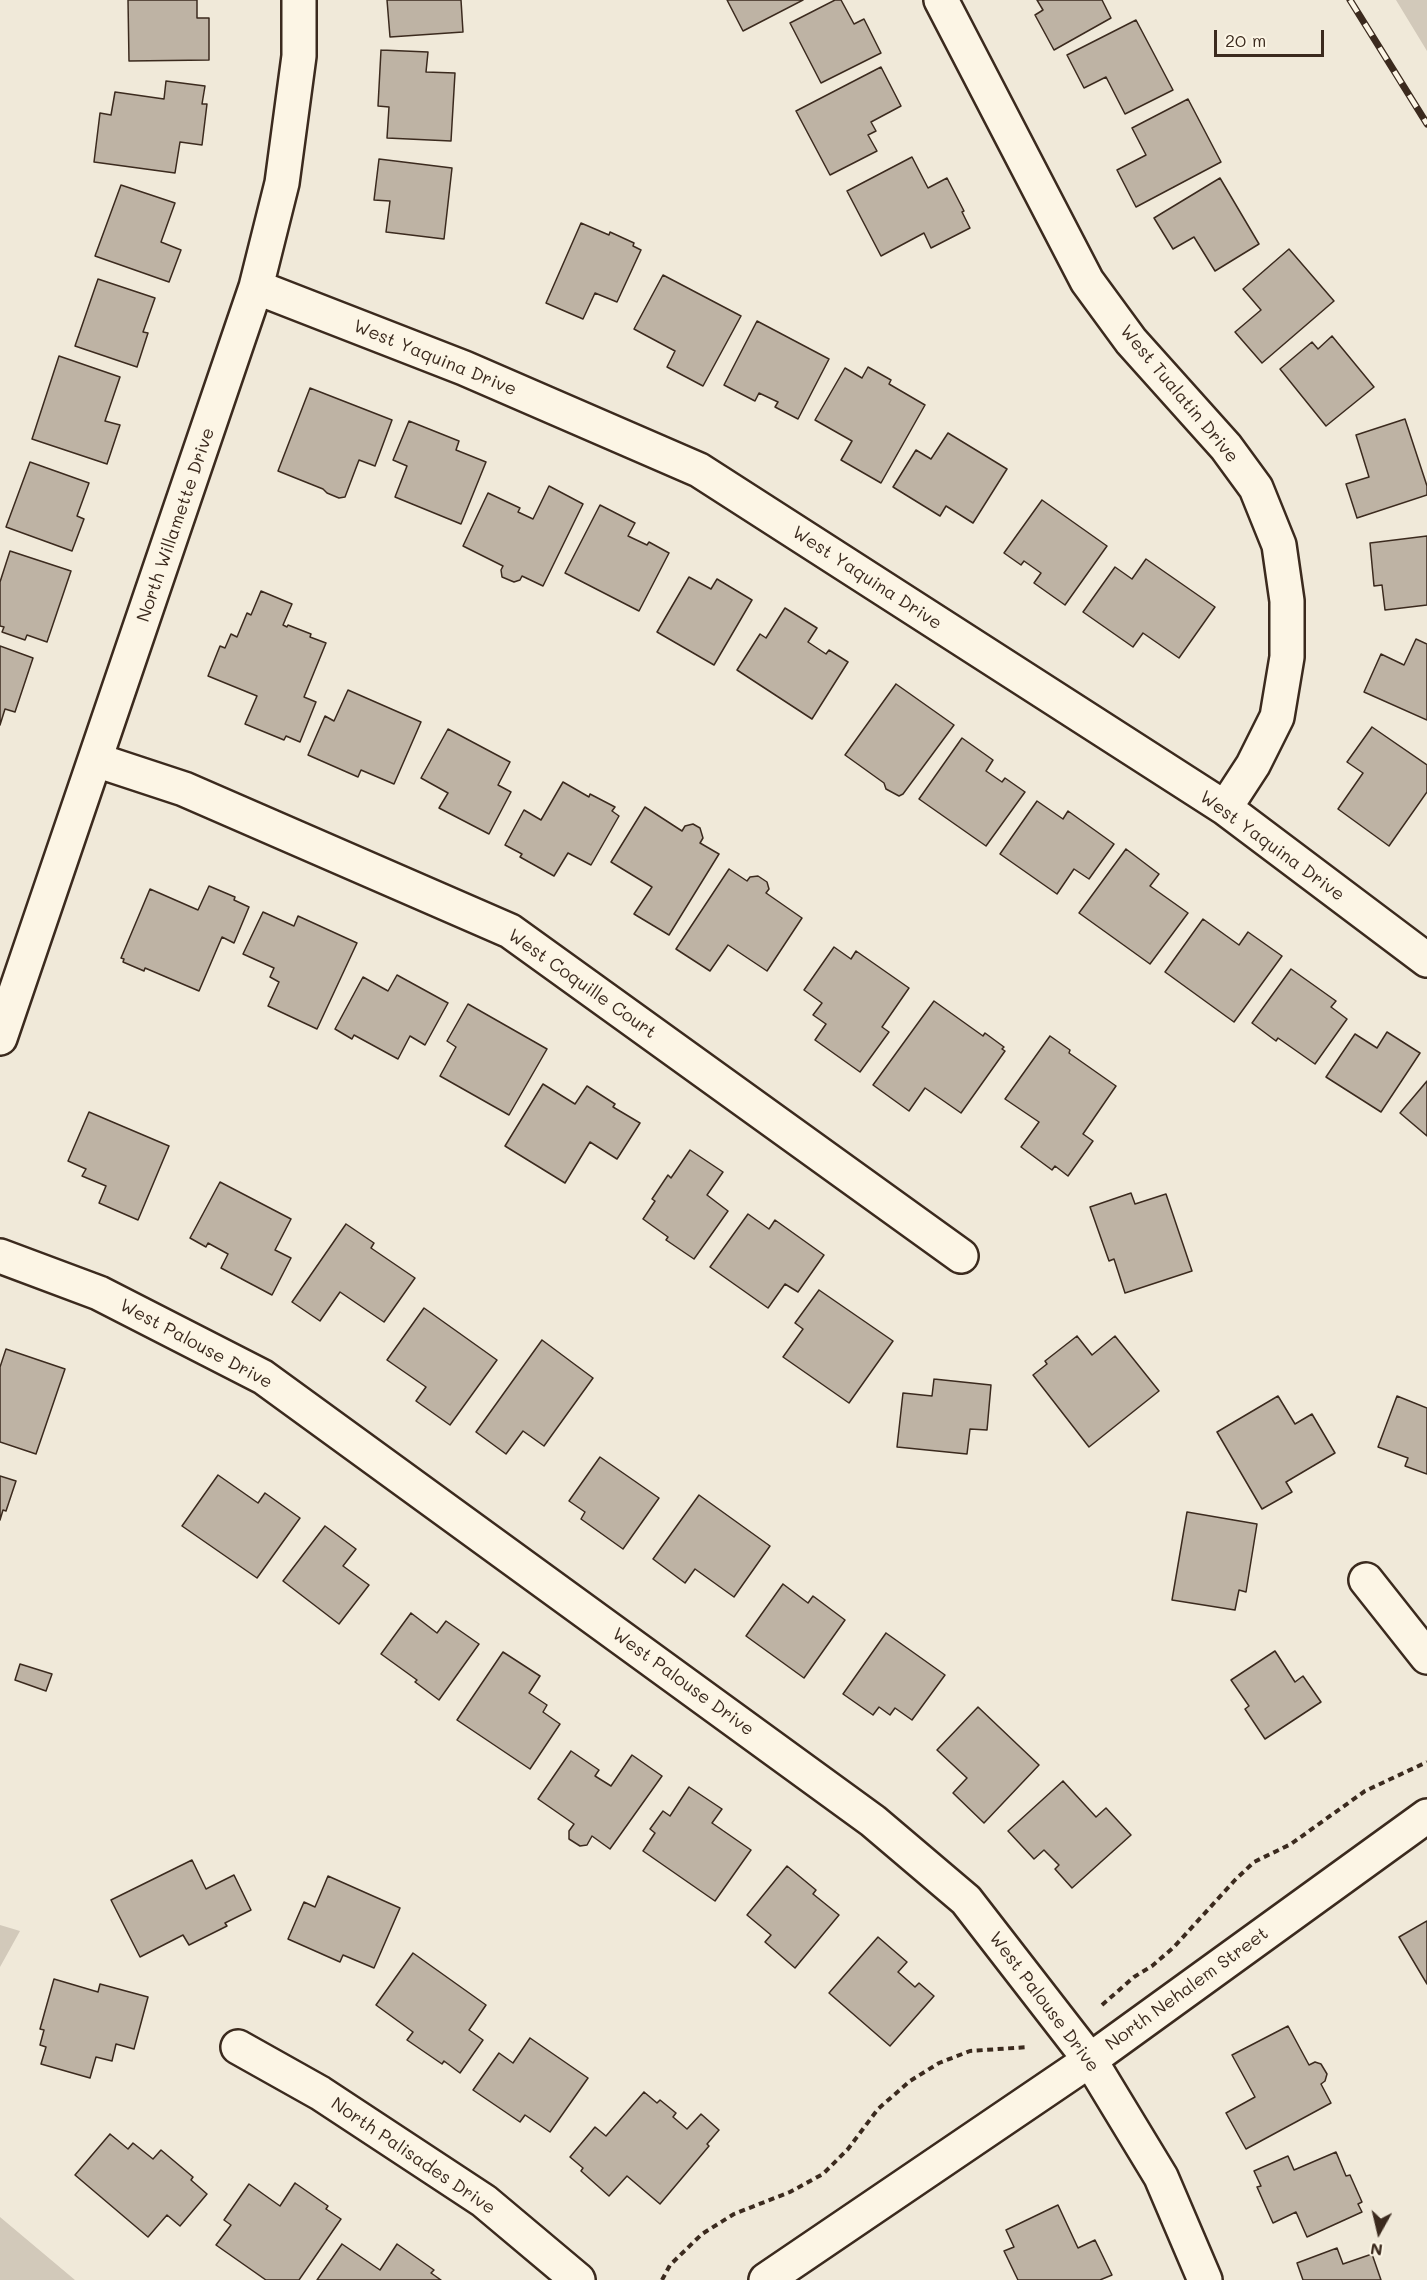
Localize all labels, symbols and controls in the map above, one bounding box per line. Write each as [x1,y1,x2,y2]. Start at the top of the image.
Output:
scale bar [1217,18,1326,56]
text: 20 m [1225,28,1266,52]
street label: West Yaquina Drive [350,315,520,401]
street label: West Tualatin Drive [1115,321,1243,467]
street label: North Willamette Drive [133,425,219,625]
street label: West Yaquina Drive [788,522,946,634]
street label: West Yaquina Drive [1195,786,1349,906]
street label: West Coquille Court [504,925,660,1043]
street label: West Palouse Drive [116,1295,276,1393]
street label: West Palouse Drive [608,1623,758,1741]
street label: North Nehalem Street [1101,1923,1273,2055]
street label: West Palouse Drive [984,1928,1104,2076]
street label: North Palisades Drive [327,2093,499,2219]
north arrow [1349,2202,1409,2262]
text: N [1369,2239,1384,2262]

